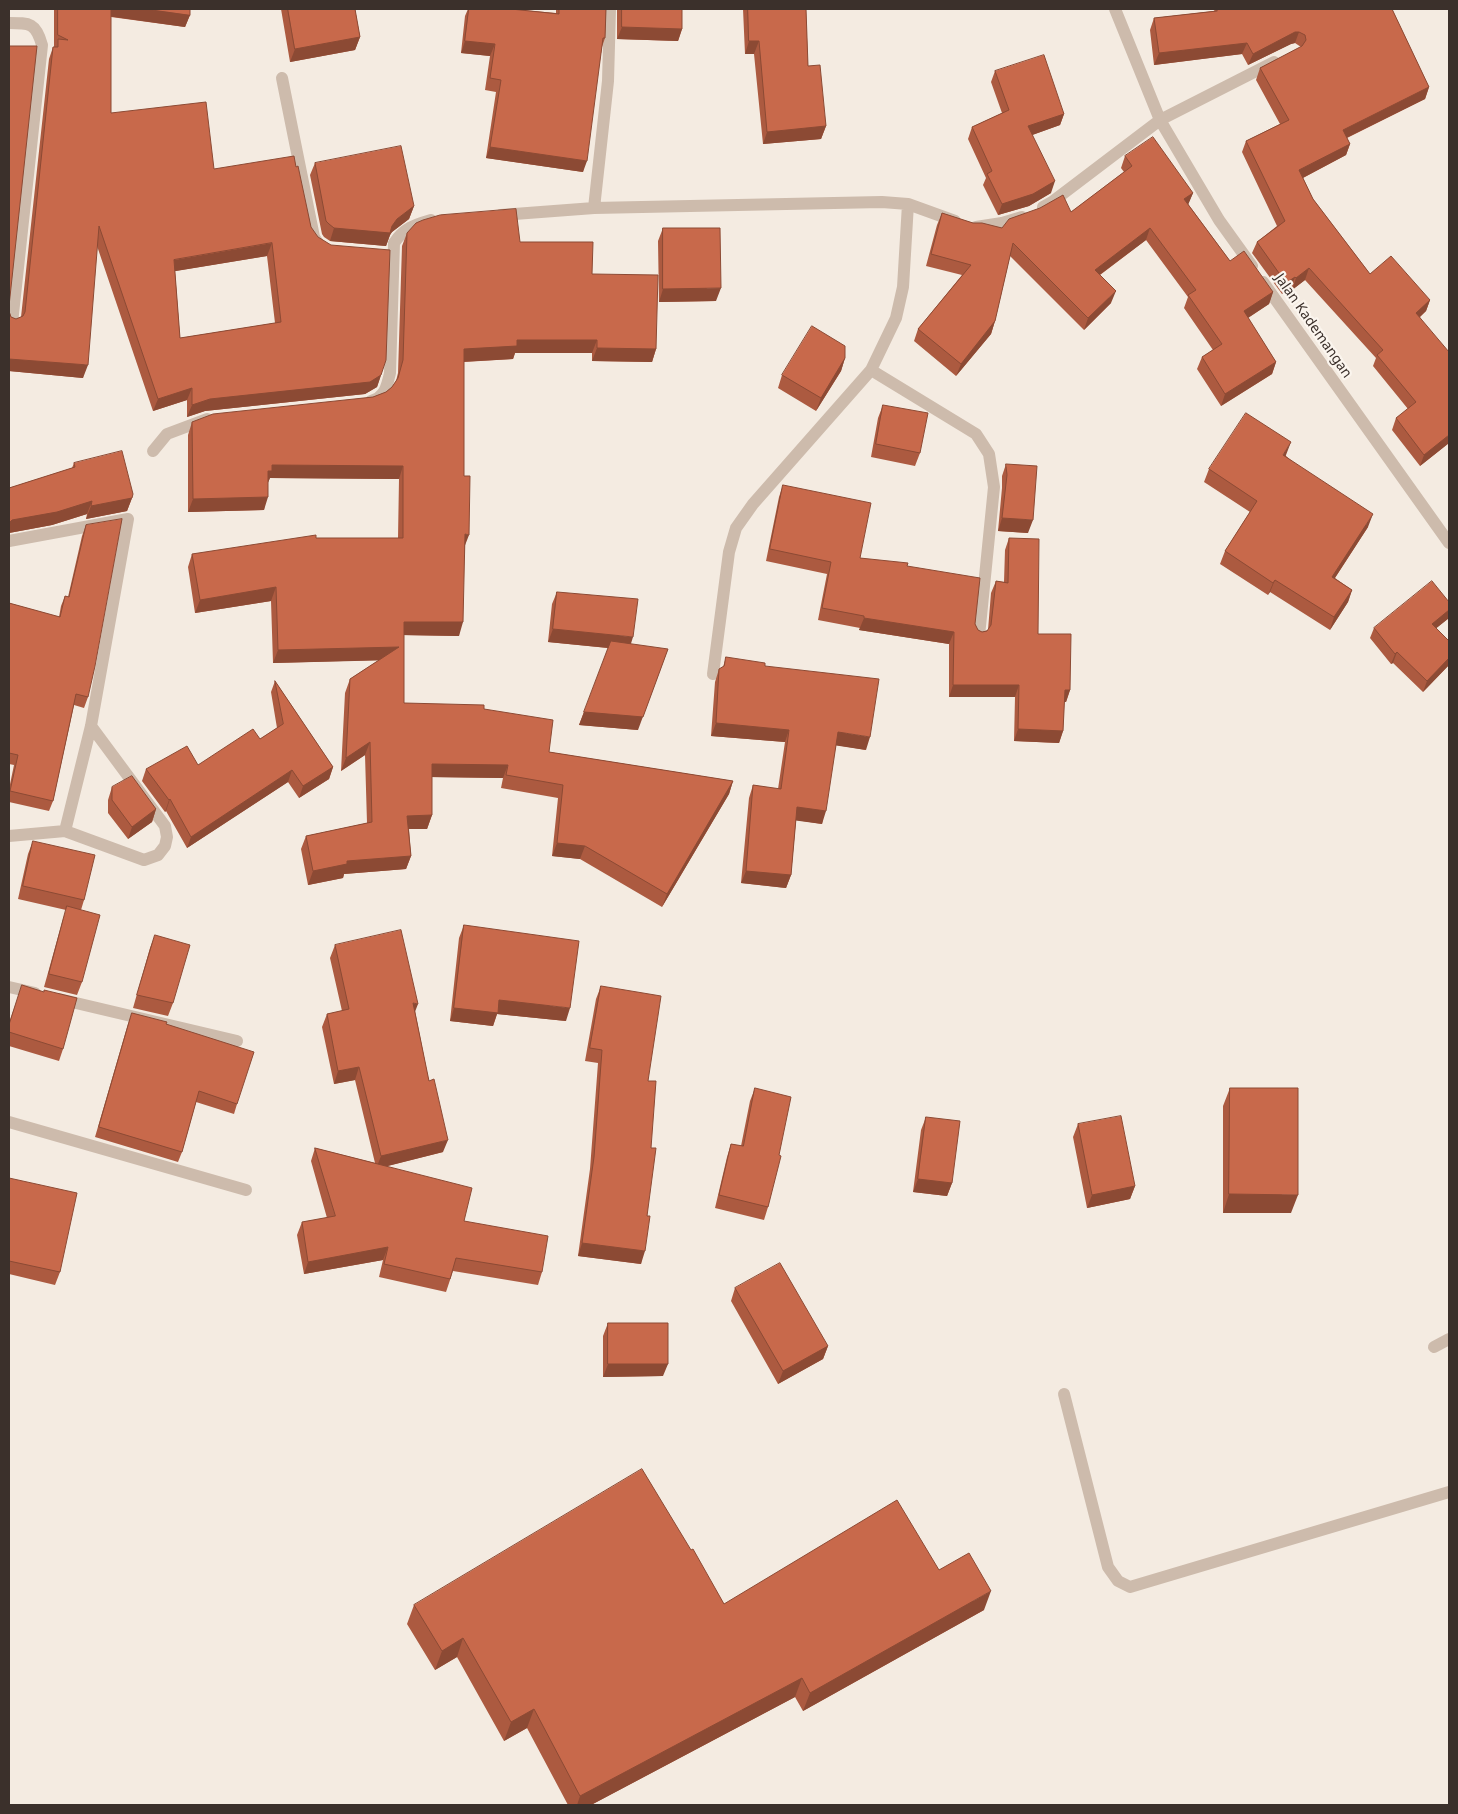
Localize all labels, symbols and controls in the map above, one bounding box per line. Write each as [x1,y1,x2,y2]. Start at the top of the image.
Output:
street label: Jalan Kademangan [1271,271,1355,381]

